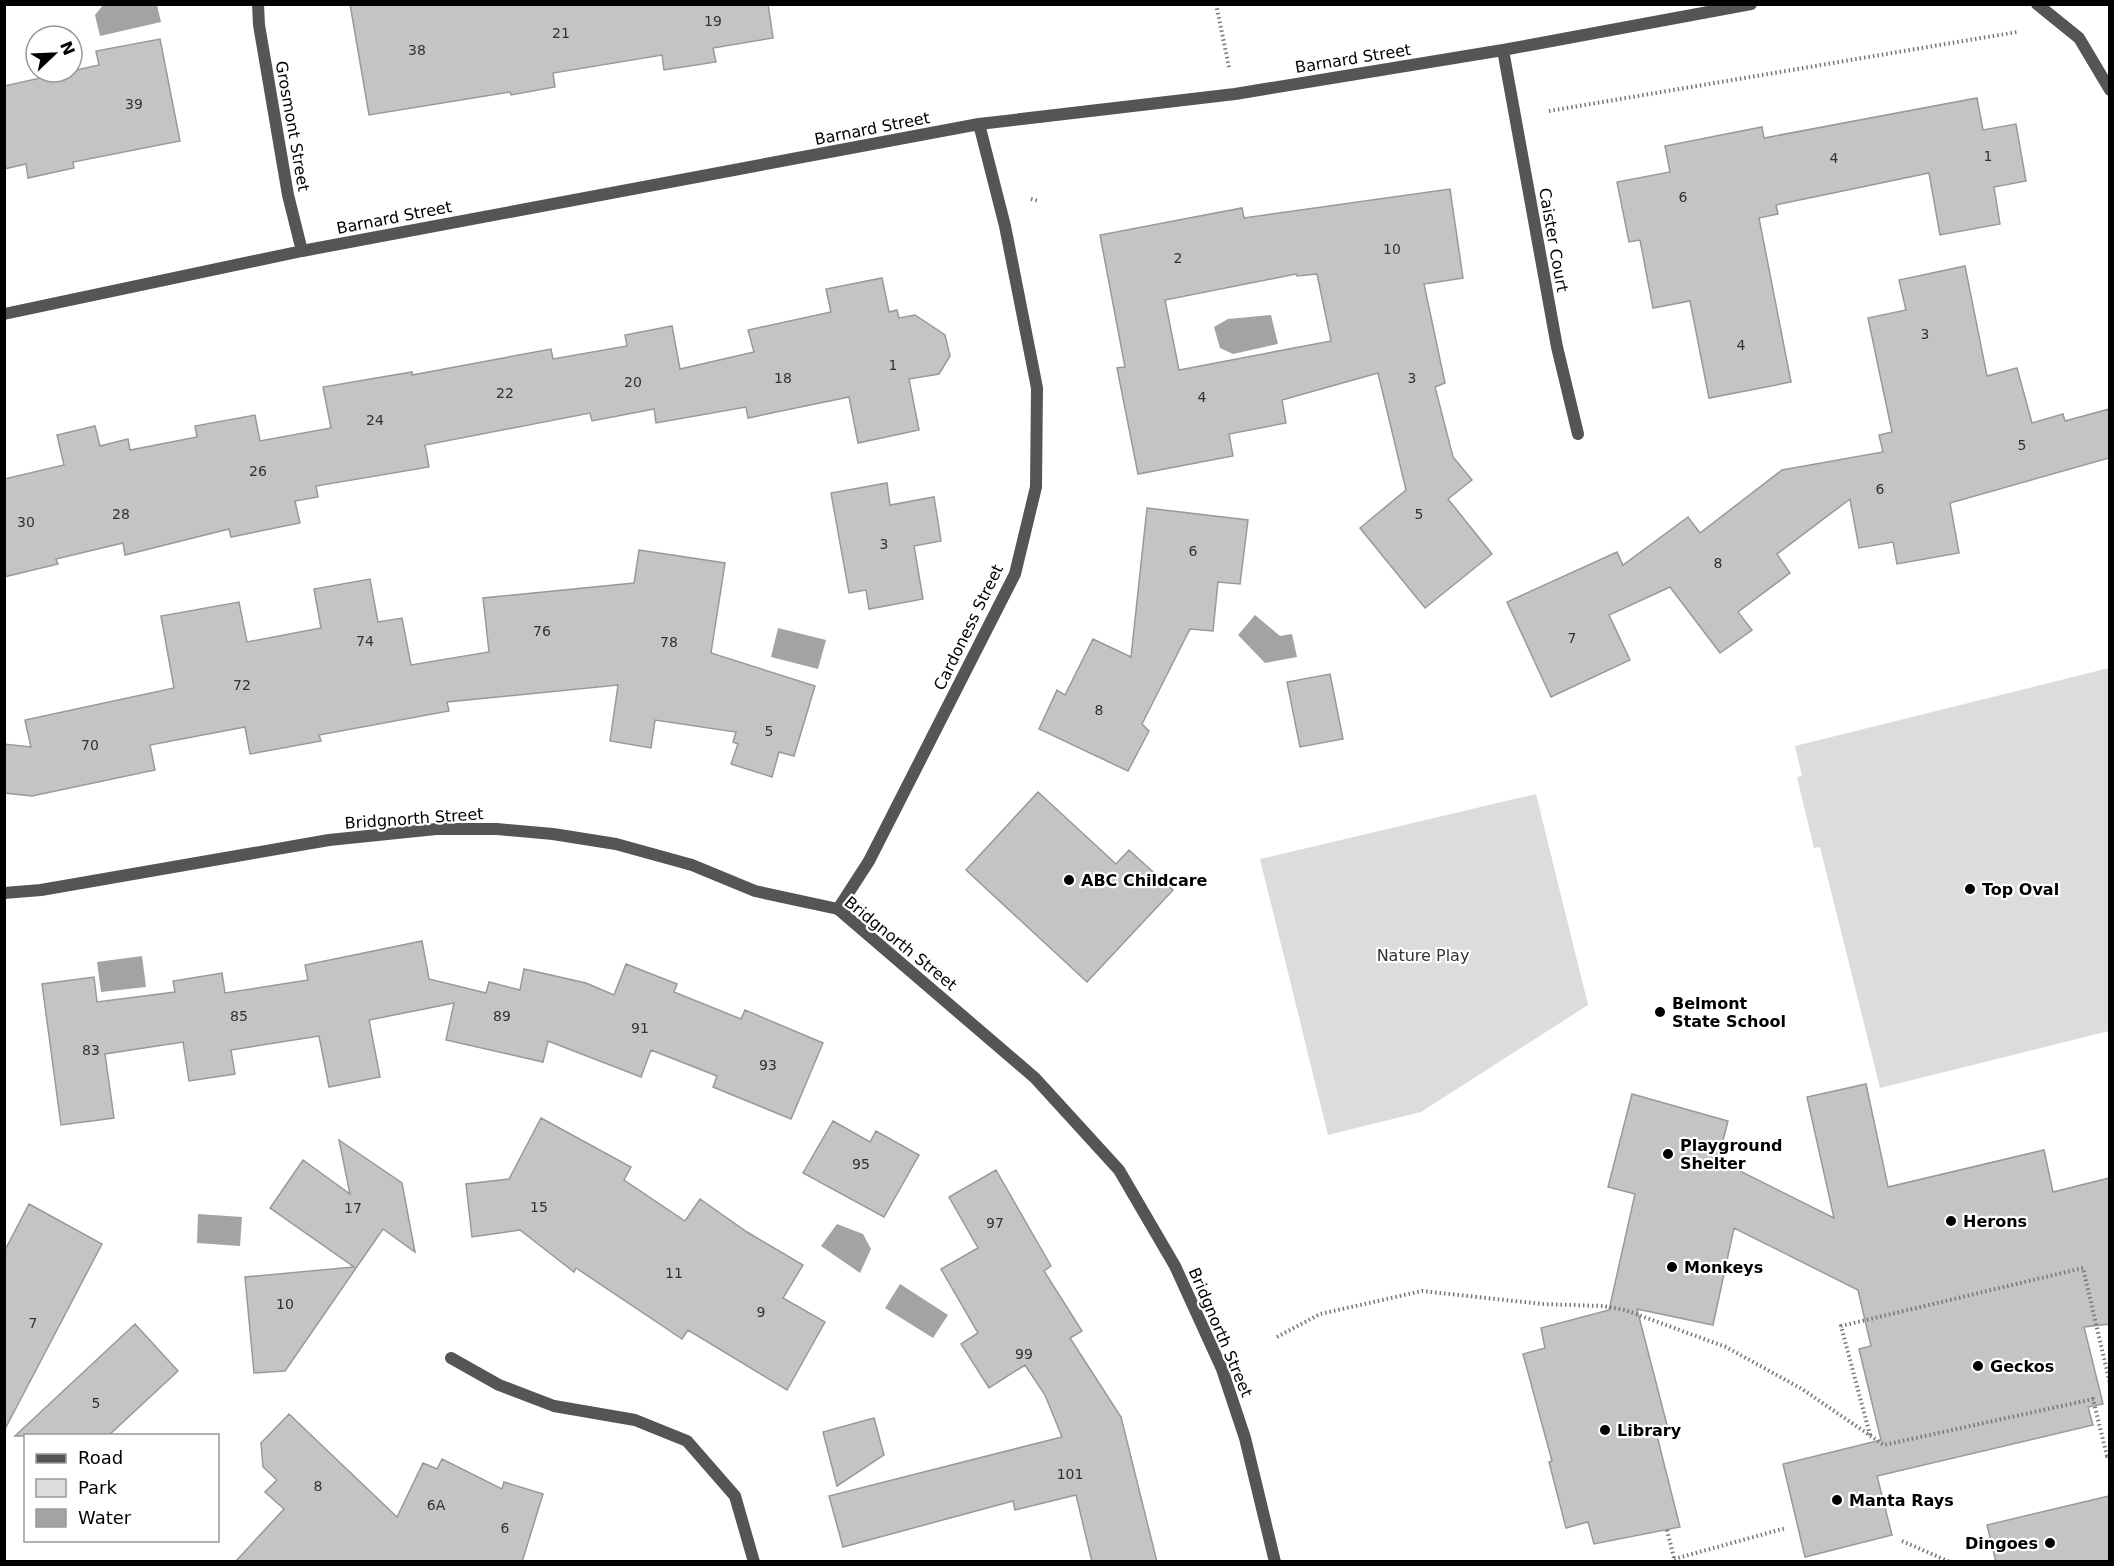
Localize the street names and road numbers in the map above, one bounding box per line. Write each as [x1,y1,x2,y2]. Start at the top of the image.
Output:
street label: Barnard Street [1294,40,1412,77]
street label: Grosmont Street [272,59,313,193]
street label: Barnard Street [813,108,931,149]
street label: Caister Court [1535,186,1572,294]
street label: Barnard Street [335,197,453,238]
street label: Cardoness Street [930,561,1007,693]
street label: Bridgnorth Street [344,804,484,833]
street label: Bridgnorth Street [841,892,961,994]
street label: Bridgnorth Street [1185,1265,1256,1400]

